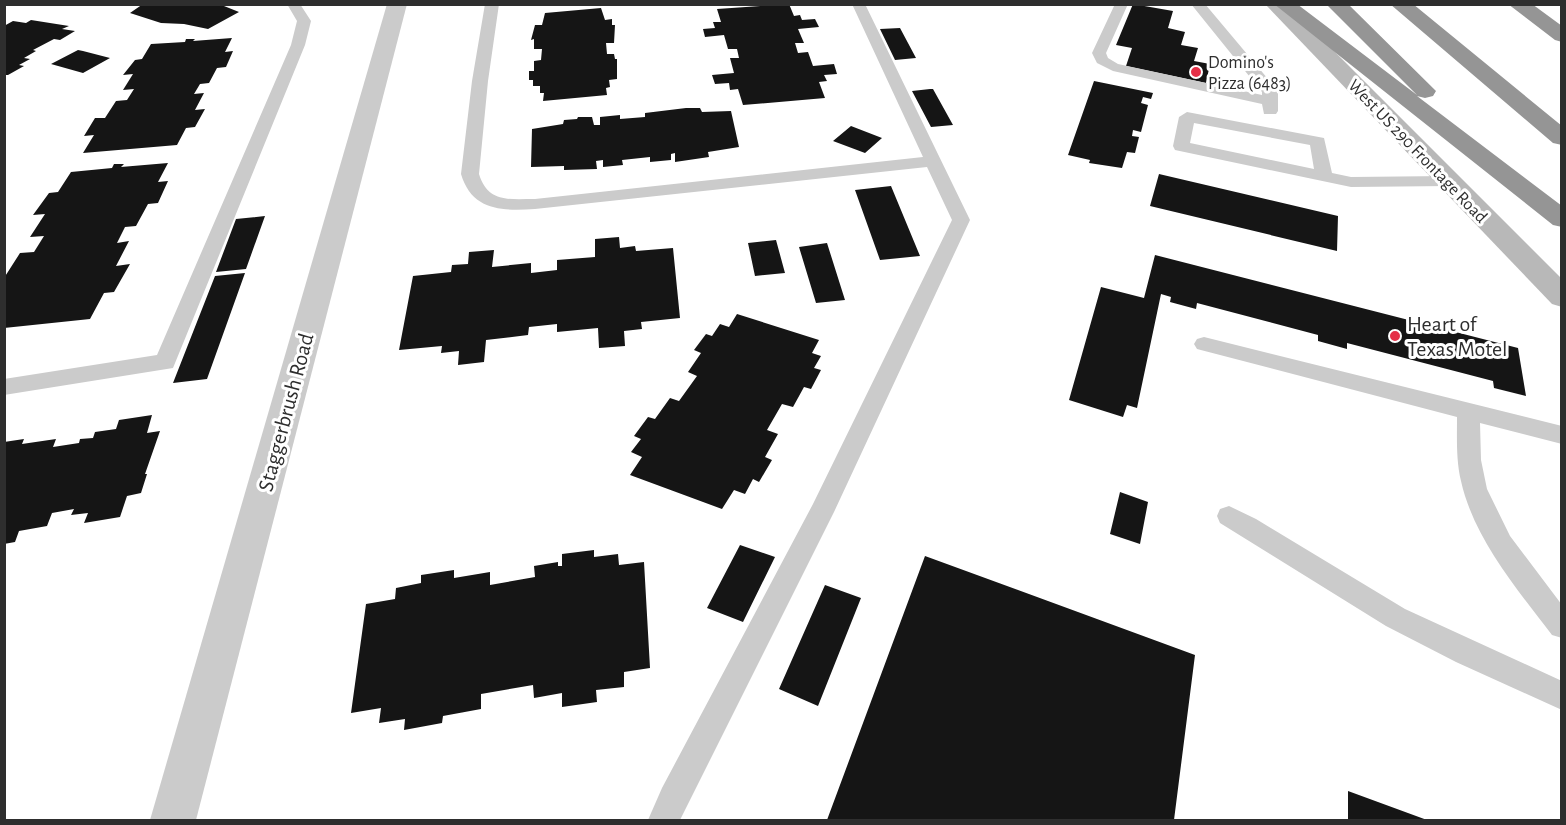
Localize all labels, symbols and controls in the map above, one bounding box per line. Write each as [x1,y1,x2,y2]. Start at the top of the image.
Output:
place label: Domino's Pizza (6483) [1208,54,1292,93]
marker: Domino's Pizza (6483) [1189,65,1203,79]
street label: West US 290 Frontage Road [1344,77,1490,227]
place label: Heart of Texas Motel [1407,313,1508,360]
marker: Heart of Texas Motel [1388,329,1402,343]
street label: Staggerbrush Road [254,331,318,494]

